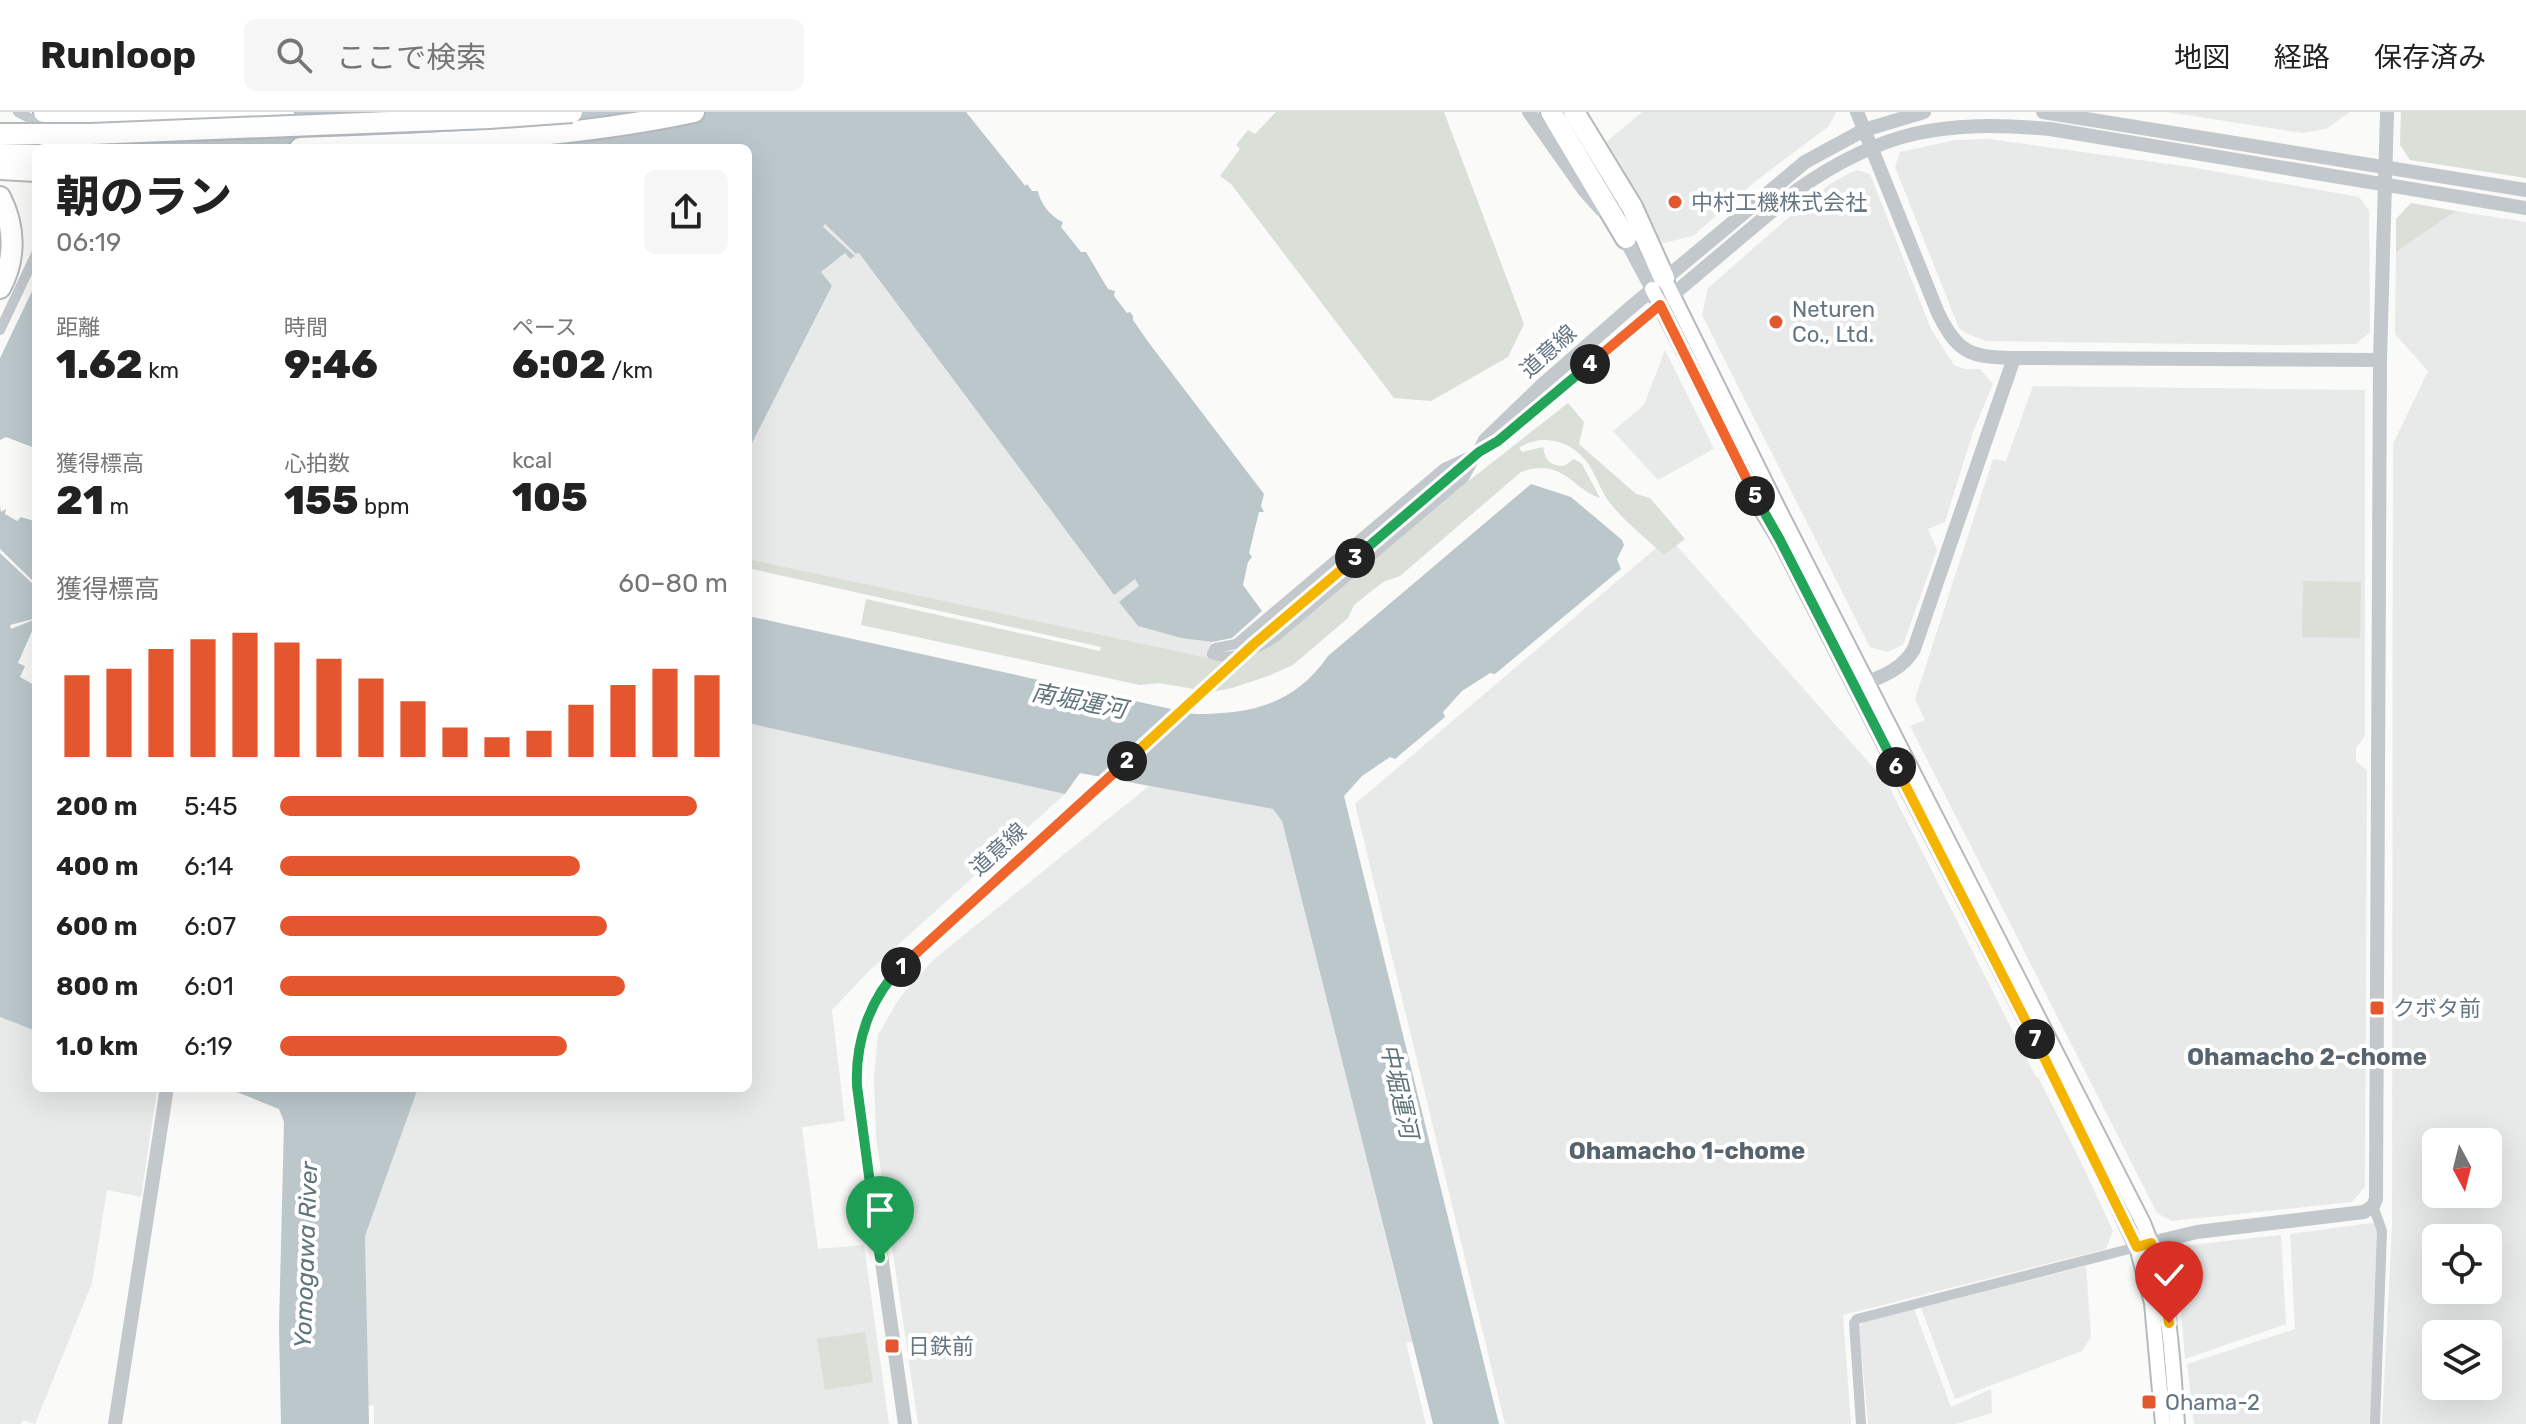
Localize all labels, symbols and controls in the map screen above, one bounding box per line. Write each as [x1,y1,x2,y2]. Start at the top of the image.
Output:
search box [244,19,804,91]
text: Runloop [40,32,196,78]
icon: search [272,33,316,77]
text: ここで検索 [336,40,486,76]
text: 地図 [2174,41,2230,74]
text: 経路 [2274,41,2330,74]
text: 保存済み [2374,41,2486,74]
button: share [644,170,728,254]
text: 朝のラン [56,171,232,223]
place label: 中村工機株式会社 [1691,189,1867,216]
marker: 中村工機株式会社 [1666,193,1684,211]
text: 06:19 [56,227,121,258]
place label: Neturen Co., Ltd. [1792,296,1875,348]
marker: Neturen Co., Ltd. [1767,313,1785,331]
text: 距離 [56,314,100,341]
text: 時間 [284,314,328,341]
text: ペース [512,314,577,341]
street label: 道意線 [1515,319,1582,383]
text: 1.62 [56,341,143,388]
text: 9:46 [284,341,378,388]
text: 6:02 [512,341,606,388]
pin: 4 [1570,344,1610,384]
text: 4 [1582,350,1598,377]
text: km [143,357,179,384]
text: /km [606,357,653,384]
text: kcal [512,447,552,474]
text: 獲得標高 [56,450,144,477]
text: 心拍数 [284,450,350,477]
text: 105 [512,474,588,521]
pin: 5 [1735,476,1775,516]
text: 21 [56,477,104,524]
text: 155 [284,477,359,524]
text: 5 [1748,482,1762,509]
text: m [104,493,129,520]
text: bpm [359,493,410,520]
pin: 3 [1335,538,1375,578]
text: 3 [1348,544,1362,571]
text: 60–80 m [618,568,728,599]
text: 獲得標高 [56,574,160,605]
water label: 南堀運河 [1029,678,1133,725]
pin: 2 [1107,741,1147,781]
text: 2 [1120,747,1134,774]
pin: 6 [1876,747,1916,787]
text: 6 [1889,753,1903,780]
text: 200 m [56,791,138,822]
text: 5:45 [184,791,238,822]
street label: 道意線 [965,817,1032,881]
text: 400 m [56,851,138,882]
text: 6:14 [184,851,234,882]
text: 600 m [56,911,138,942]
text: 6:07 [184,911,236,942]
pin: 1 [881,947,921,987]
text: 1 [896,953,906,980]
text: 800 m [56,971,138,1002]
text: 6:01 [184,971,234,1002]
place label: クボタ前 [2393,995,2481,1022]
marker: クボタ前 [2368,999,2386,1017]
pin: 7 [2015,1019,2055,1059]
text: 7 [2029,1025,2041,1052]
text: 1.0 km [56,1031,138,1062]
text: 6:19 [184,1031,233,1062]
water label: 中堀運河 [1375,1041,1424,1145]
district label: Ohamacho 2-chome [2187,1043,2427,1071]
north arrow [2422,1128,2502,1208]
map controls [2422,1128,2502,1400]
district label: Ohamacho 1-chome [1569,1137,1805,1165]
water label: Yomogawa River [289,1160,323,1349]
pin [846,1176,914,1258]
icon: arrive [858,1188,902,1232]
button: locate [2422,1224,2502,1304]
pin [2135,1241,2203,1323]
icon: check [2147,1253,2191,1297]
button: layers [2422,1320,2502,1400]
place label: 日鉄前 [908,1333,974,1360]
marker: 日鉄前 [883,1337,901,1355]
place label: Ohama-2 [2165,1389,2260,1416]
marker: Ohama-2 [2140,1393,2158,1411]

